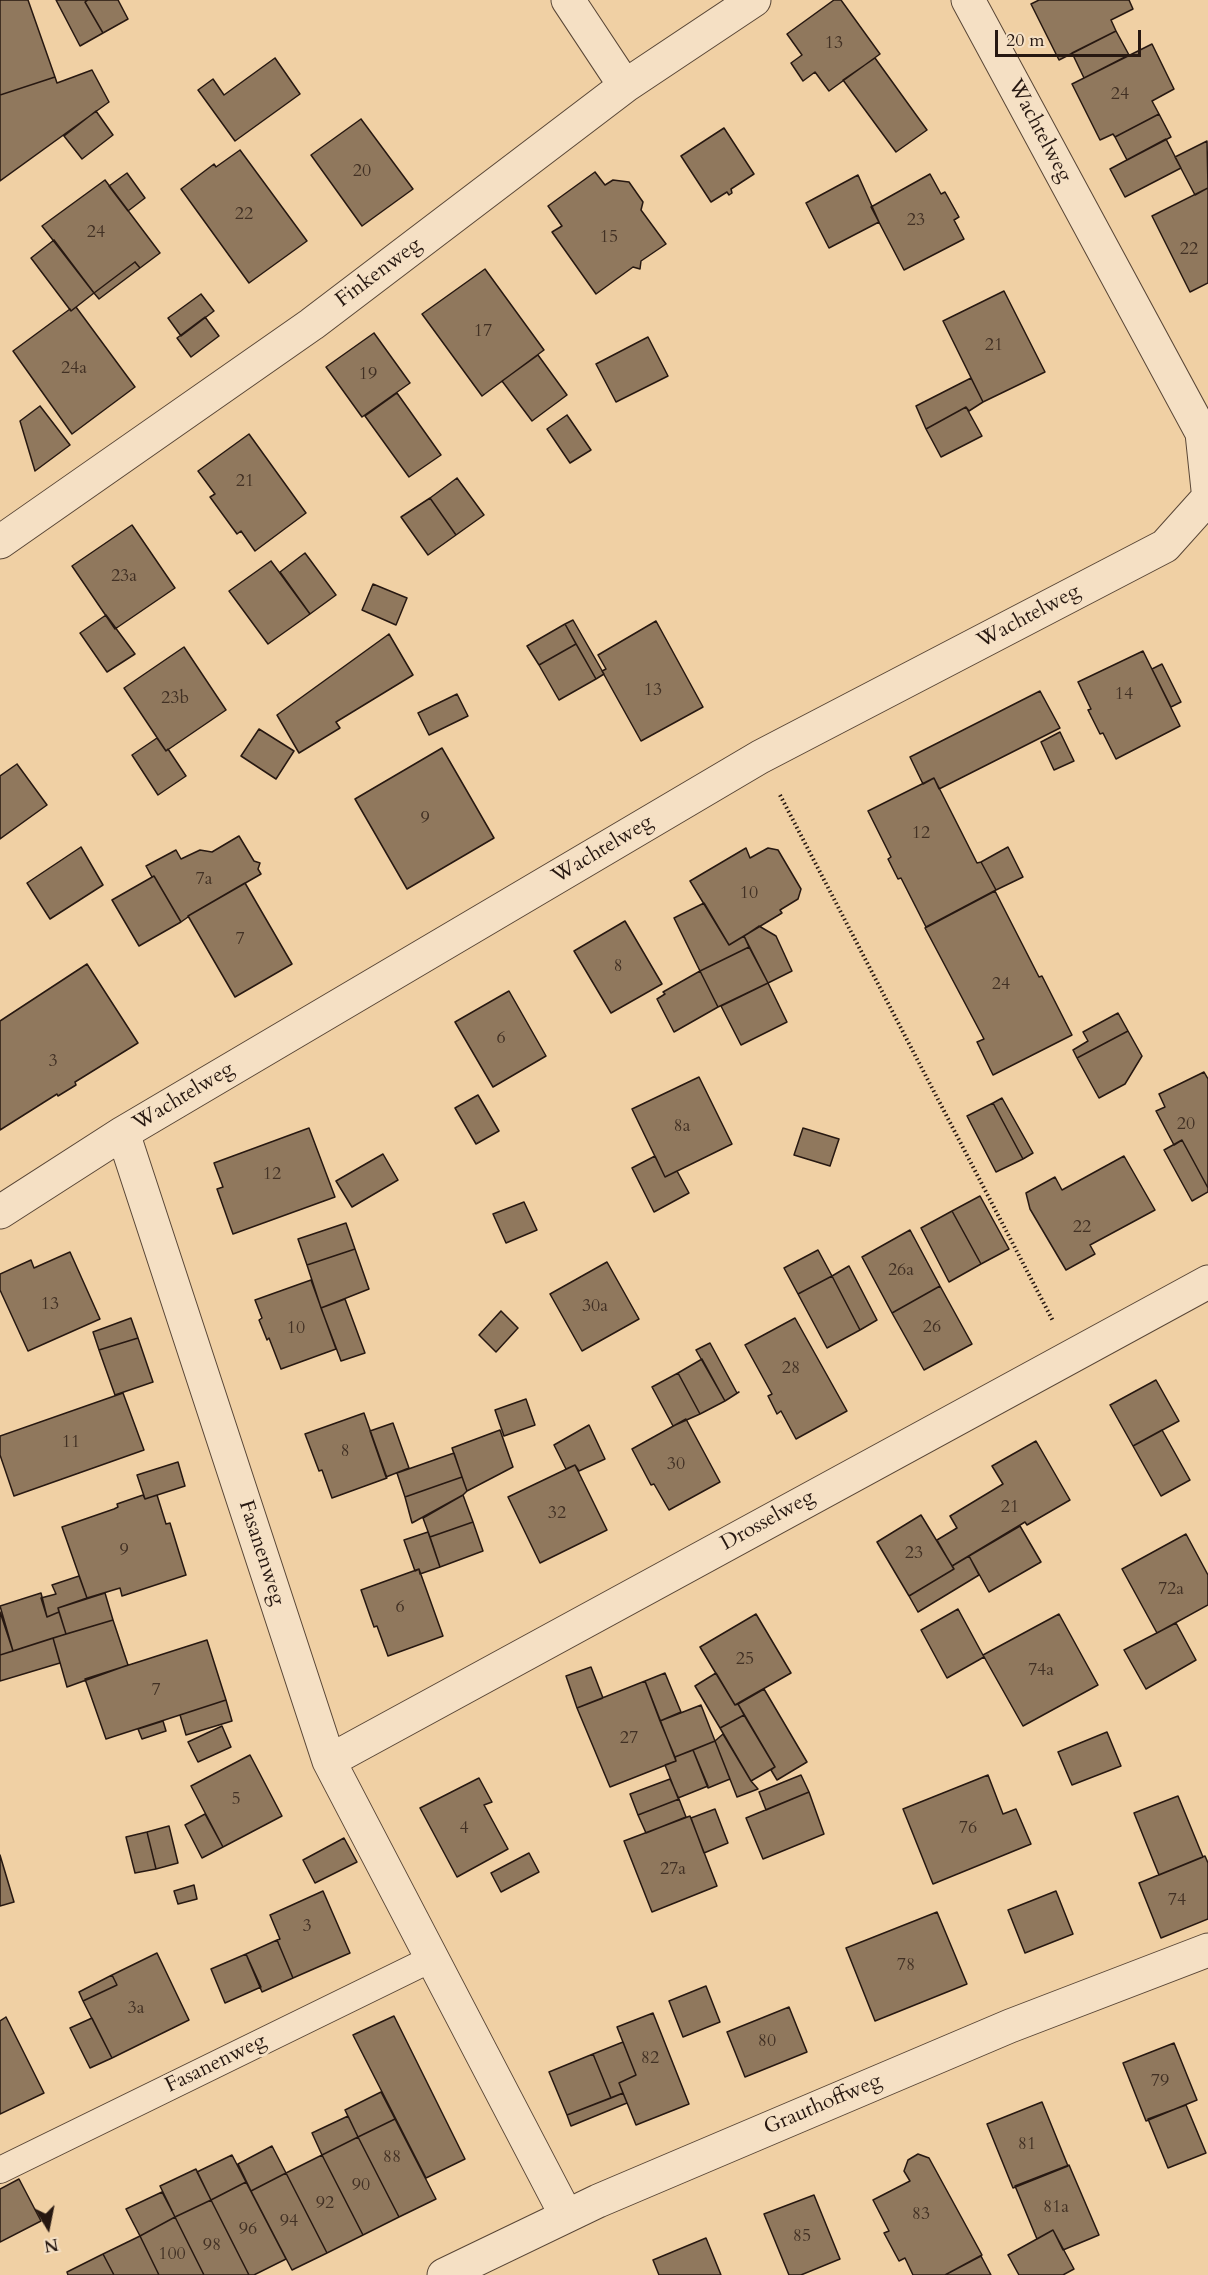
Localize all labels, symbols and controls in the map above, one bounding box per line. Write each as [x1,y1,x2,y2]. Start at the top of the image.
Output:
scale bar [998,18,1144,56]
text: 20 m [1006,28,1045,53]
house number: 13 [825,33,843,55]
street label: Wachtelweg [1001,75,1077,187]
house number: 24 [1111,84,1129,106]
house number: 20 [353,161,371,183]
house number: 22 [235,204,253,226]
house number: 23 [907,210,925,232]
house number: 24 [87,222,105,244]
house number: 15 [600,227,618,249]
street label: Finkenweg [331,233,427,313]
house number: 22 [1180,239,1198,261]
house number: 17 [474,321,492,343]
house number: 21 [985,335,1003,357]
house number: 24a [61,358,87,380]
house number: 19 [359,364,377,386]
house number: 21 [236,471,254,493]
house number: 23a [111,566,137,588]
street label: Wachtelweg [973,579,1085,655]
house number: 13 [644,680,662,702]
house number: 14 [1115,684,1133,706]
house number: 23b [161,688,189,710]
house number: 9 [420,808,430,830]
street label: Wachtelweg [548,810,658,890]
house number: 12 [912,823,930,845]
house number: 7a [196,869,212,891]
house number: 10 [740,883,758,905]
house number: 7 [235,929,245,951]
house number: 8 [613,956,623,978]
house number: 24 [992,974,1010,996]
house number: 6 [496,1028,506,1050]
house number: 3 [48,1051,58,1073]
street label: Wachtelweg [129,1057,239,1137]
house number: 20 [1177,1114,1195,1136]
house number: 8a [674,1116,690,1138]
house number: 12 [263,1164,281,1186]
house number: 22 [1073,1217,1091,1239]
house number: 26a [888,1260,914,1282]
house number: 13 [41,1294,59,1316]
house number: 30a [582,1296,608,1318]
house number: 26 [923,1317,941,1339]
house number: 10 [287,1318,305,1340]
house number: 28 [782,1358,800,1380]
house number: 11 [62,1432,80,1454]
house number: 8 [340,1441,350,1463]
house number: 30 [667,1454,685,1476]
street label: Drosselweg [717,1485,819,1557]
street label: Fasanenweg [232,1497,290,1609]
house number: 21 [1001,1497,1019,1519]
house number: 32 [548,1503,566,1525]
house number: 9 [119,1540,129,1562]
house number: 23 [905,1543,923,1565]
house number: 72a [1158,1579,1184,1601]
house number: 6 [395,1597,405,1619]
house number: 25 [736,1649,754,1671]
house number: 74a [1028,1660,1054,1682]
house number: 7 [151,1680,161,1702]
house number: 27 [620,1728,638,1750]
house number: 5 [231,1789,241,1811]
house number: 4 [459,1818,469,1840]
house number: 76 [959,1818,977,1840]
house number: 27a [660,1859,686,1881]
house number: 74 [1168,1890,1186,1912]
house number: 3 [302,1916,312,1938]
house number: 78 [897,1955,915,1977]
house number: 3a [128,1998,144,2020]
street label: Fasanenweg [162,2029,270,2099]
house number: 80 [758,2031,776,2053]
house number: 82 [641,2048,659,2070]
street label: Grauthoffweg [760,2069,886,2141]
house number: 79 [1151,2071,1169,2093]
house number: 81 [1018,2134,1036,2156]
house number: 88 [383,2147,401,2169]
house number: 90 [352,2175,370,2197]
house number: 92 [316,2193,334,2215]
north arrow [18,2197,78,2257]
house number: 81a [1043,2197,1069,2219]
house number: 83 [912,2204,930,2226]
house number: 94 [280,2211,298,2233]
house number: 96 [239,2219,257,2241]
house number: 85 [793,2226,811,2248]
text: N [42,2233,60,2257]
house number: 98 [203,2235,221,2257]
house number: 100 [158,2244,186,2266]

